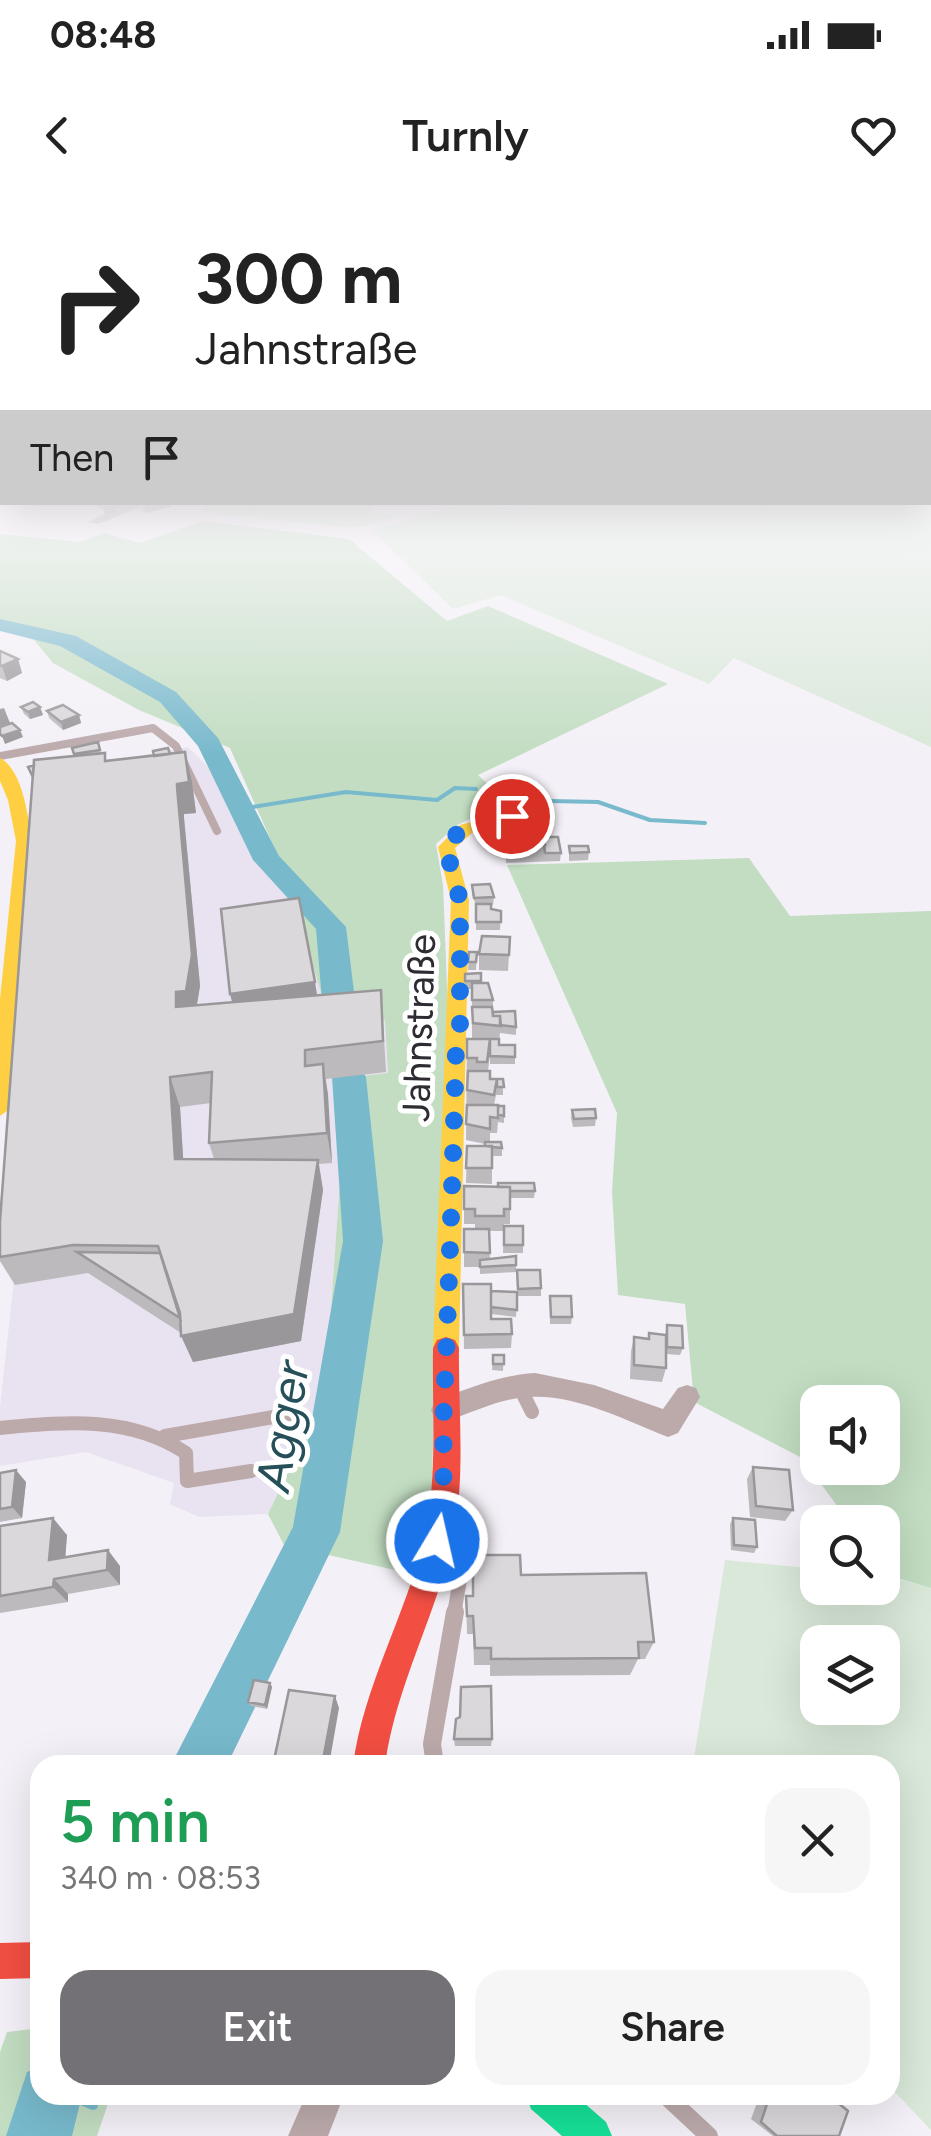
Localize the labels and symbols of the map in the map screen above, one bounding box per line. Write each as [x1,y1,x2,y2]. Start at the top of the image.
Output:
pin [470,774,555,859]
street label: Jahnstraße [393,933,445,1123]
water label: Agger [243,1355,321,1497]
position arrow [385,1489,489,1593]

